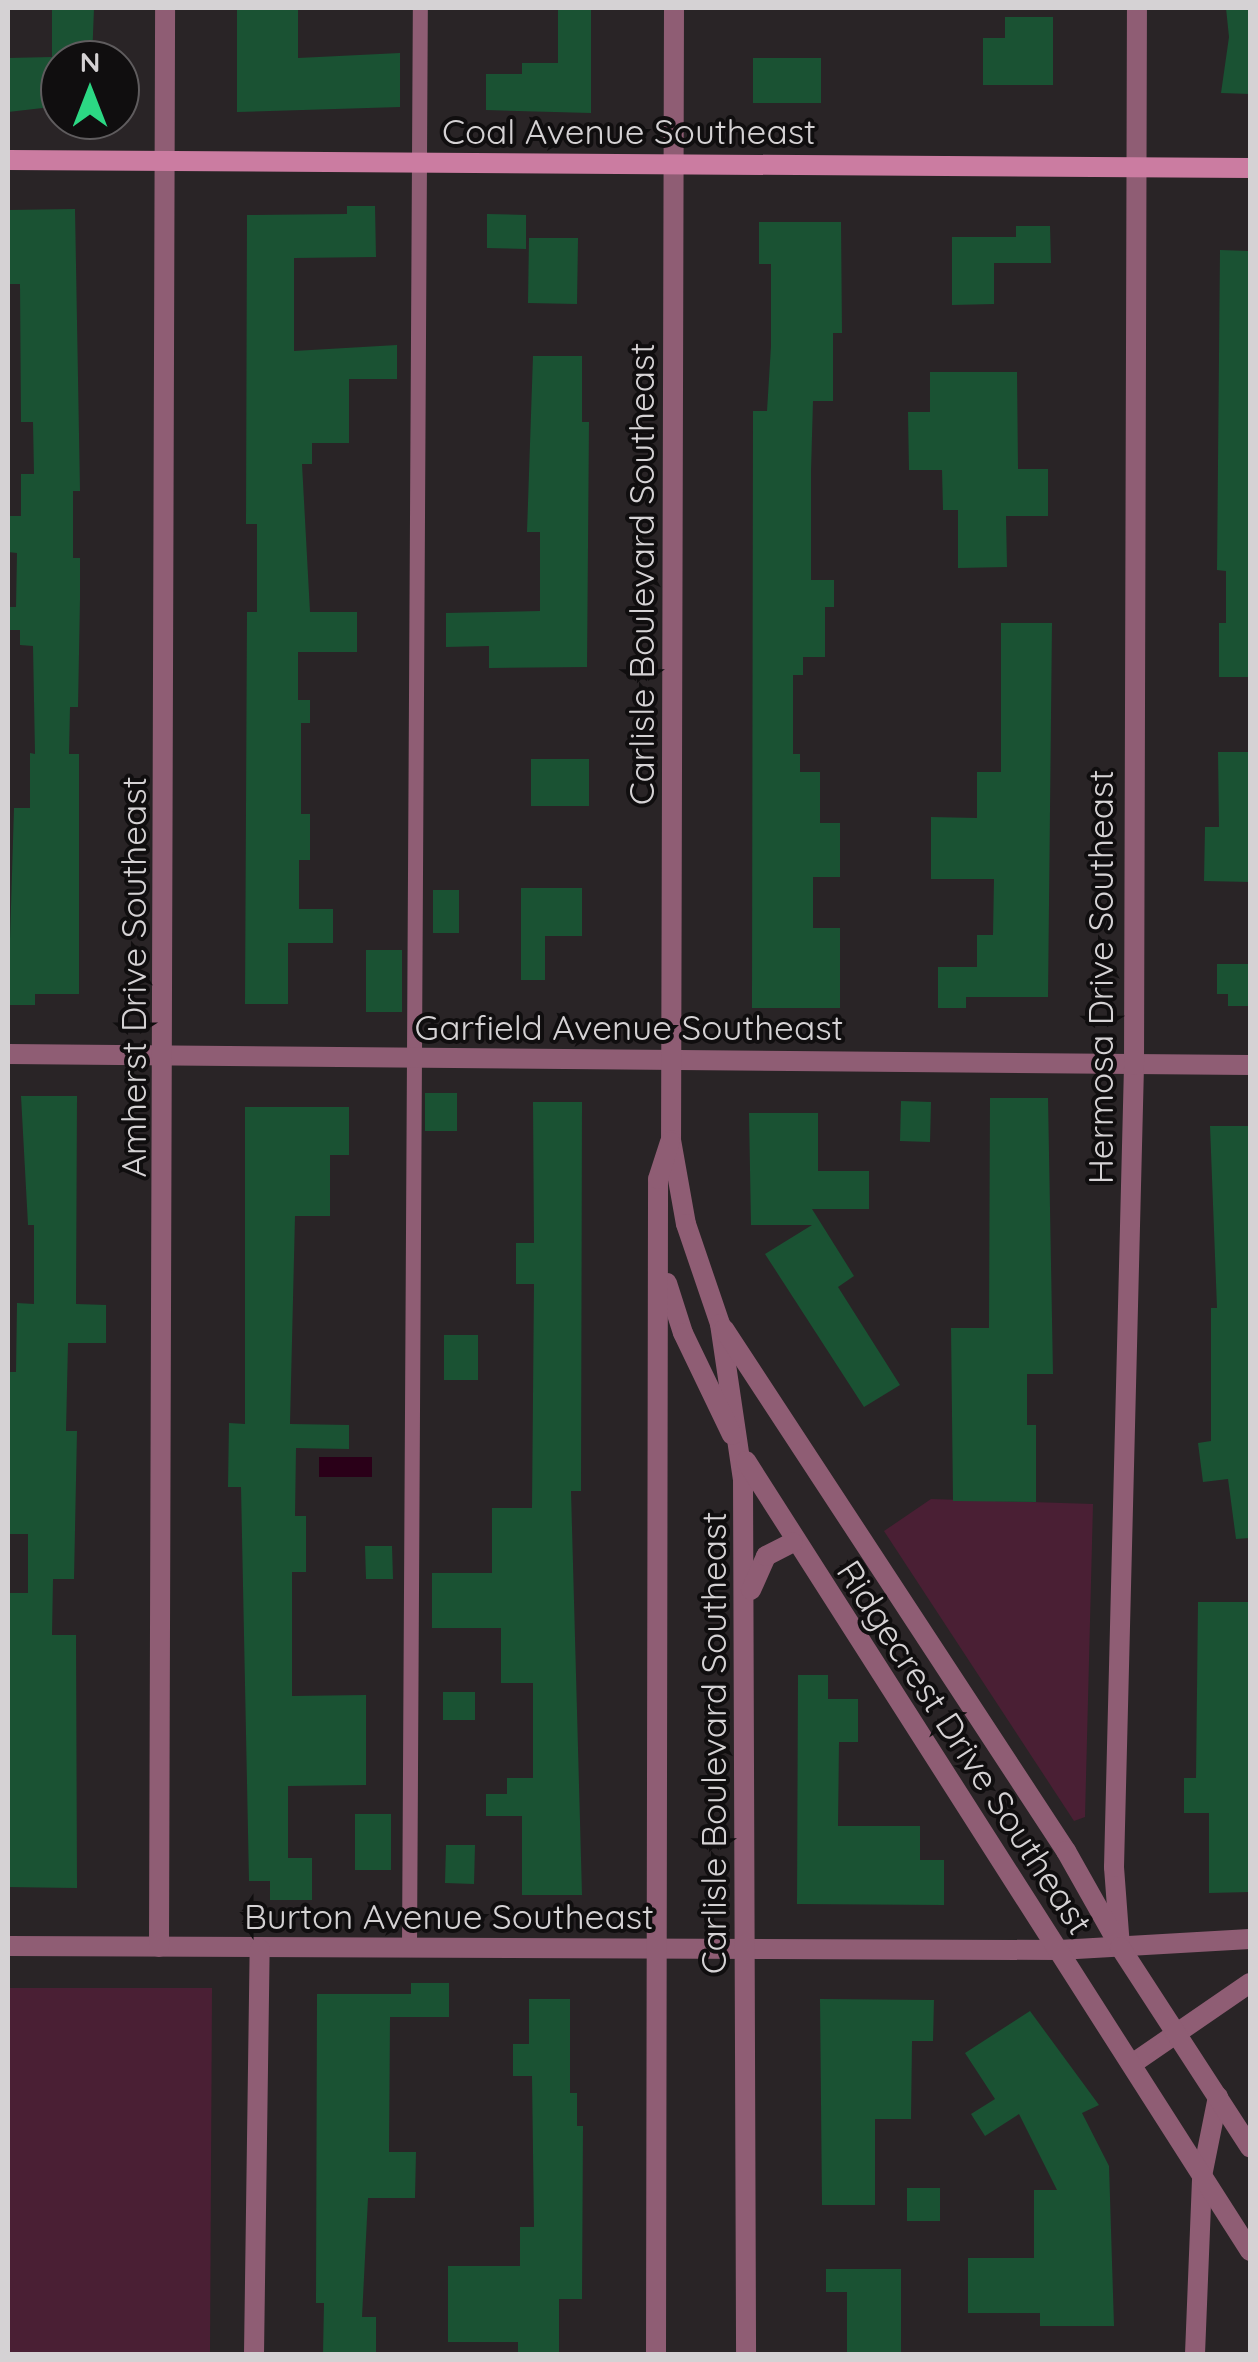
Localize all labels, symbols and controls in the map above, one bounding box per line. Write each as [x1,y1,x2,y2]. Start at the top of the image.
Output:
north arrow [40,40,140,140]
text: N [80,44,100,79]
street label: Coal Avenue Southeast [442,110,816,152]
street label: Carlisle Boulevard Southeast [620,343,662,805]
street label: Hermosa Drive Southeast [1079,770,1121,1184]
street label: Amherst Drive Southeast [112,776,154,1178]
street label: Garfield Avenue Southeast [415,1006,843,1048]
street label: Carlisle Boulevard Southeast [692,1512,734,1974]
street label: Ridgecrest Drive Southeast [828,1552,1102,1942]
street label: Burton Avenue Southeast [244,1895,654,1937]

